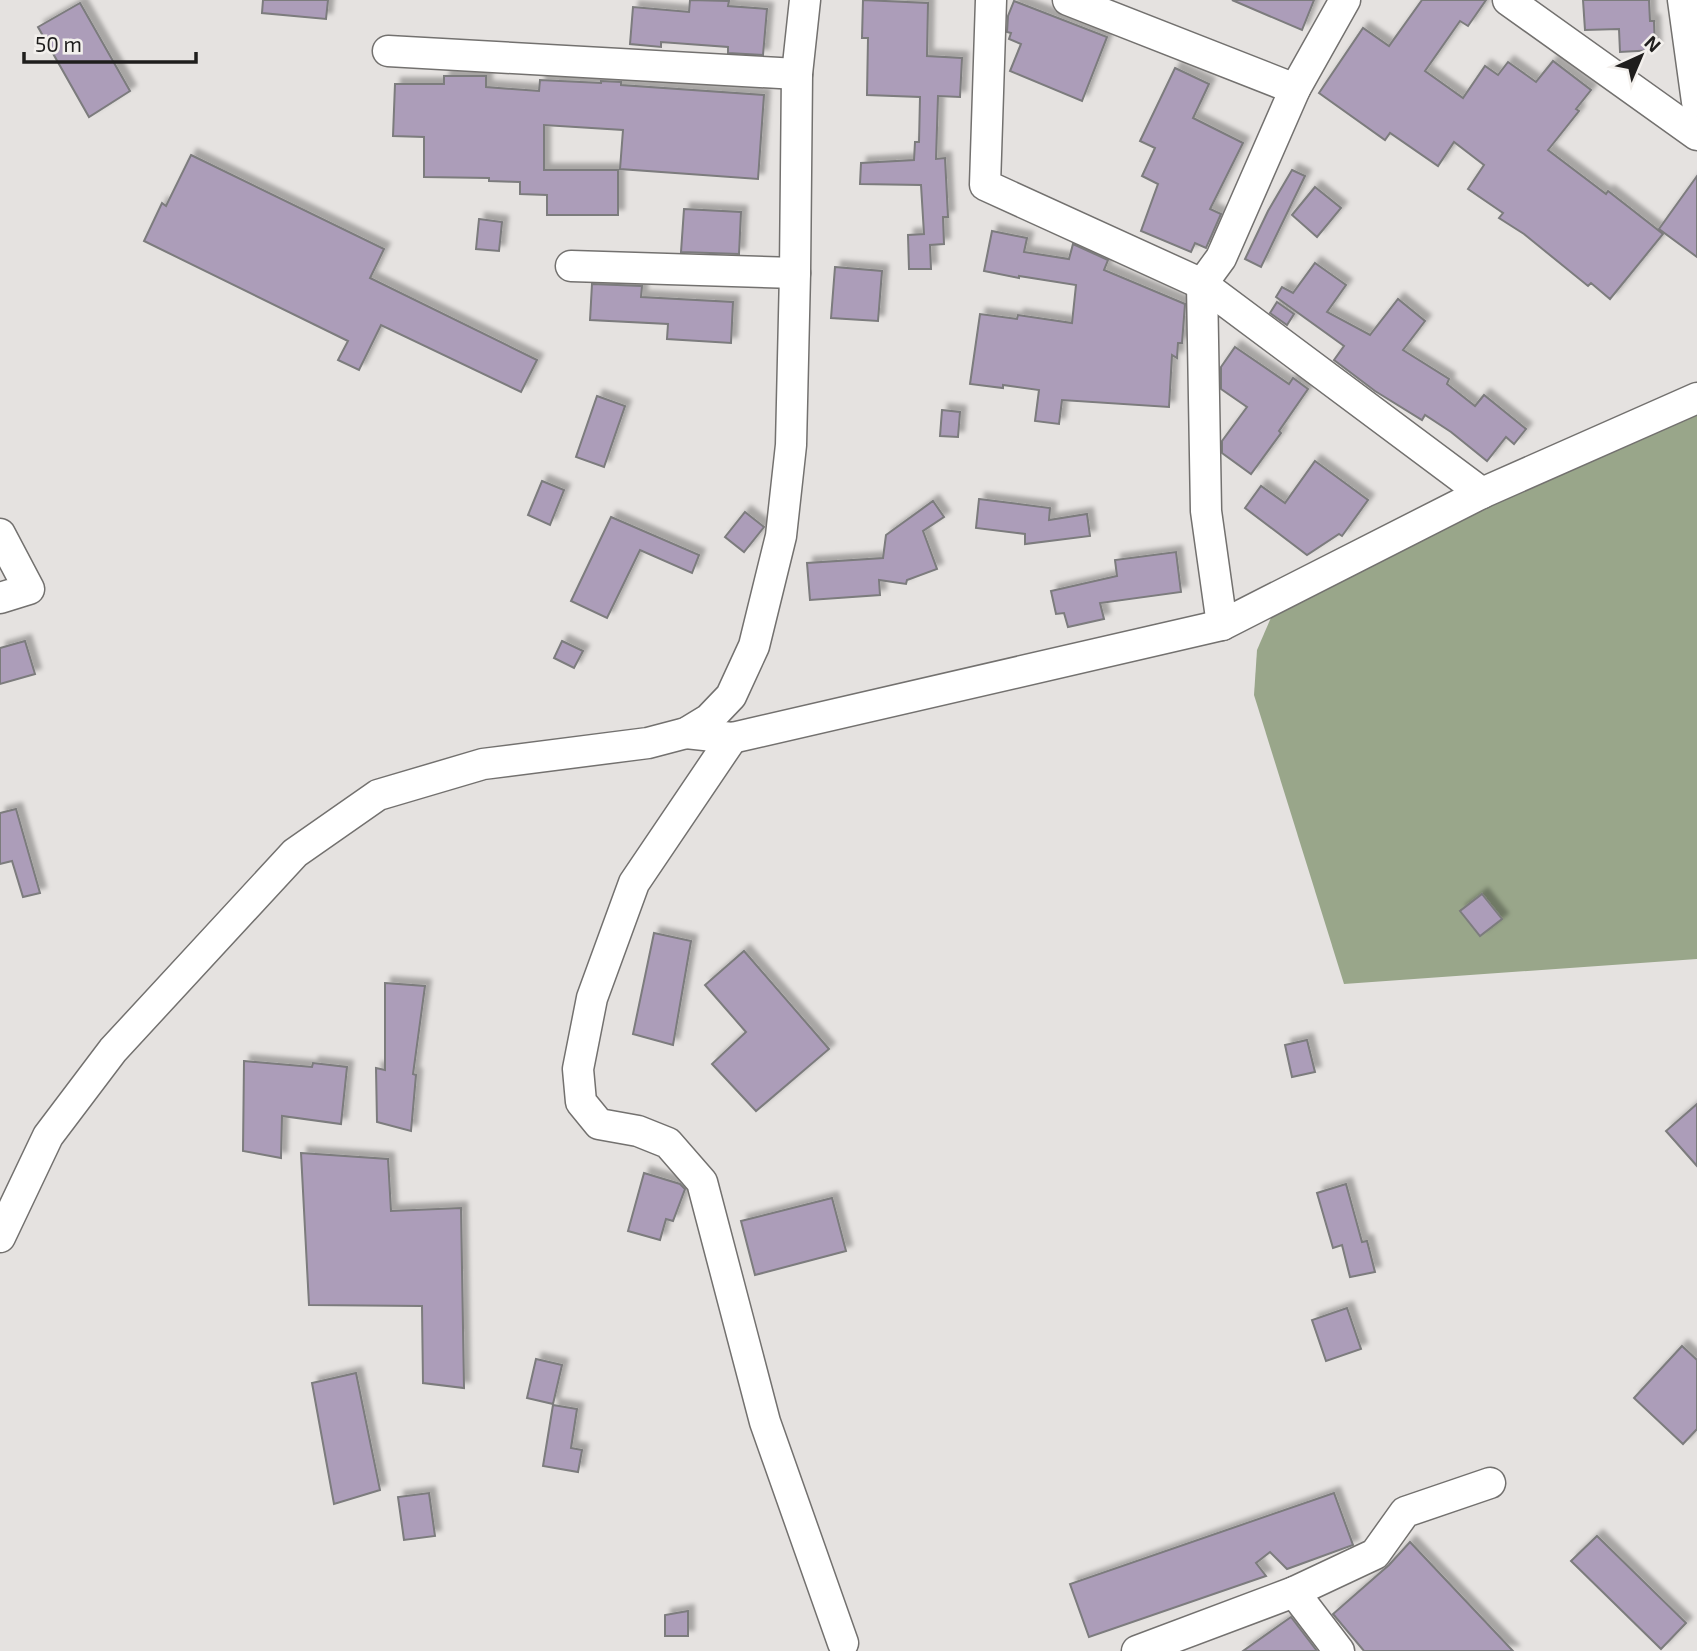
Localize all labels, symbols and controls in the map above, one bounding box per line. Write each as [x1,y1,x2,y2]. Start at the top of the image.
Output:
scale bar [24,21,196,65]
north arrow [1606,21,1676,91]
text: N [1640,30,1666,56]
text: 50 m [35,31,82,56]

